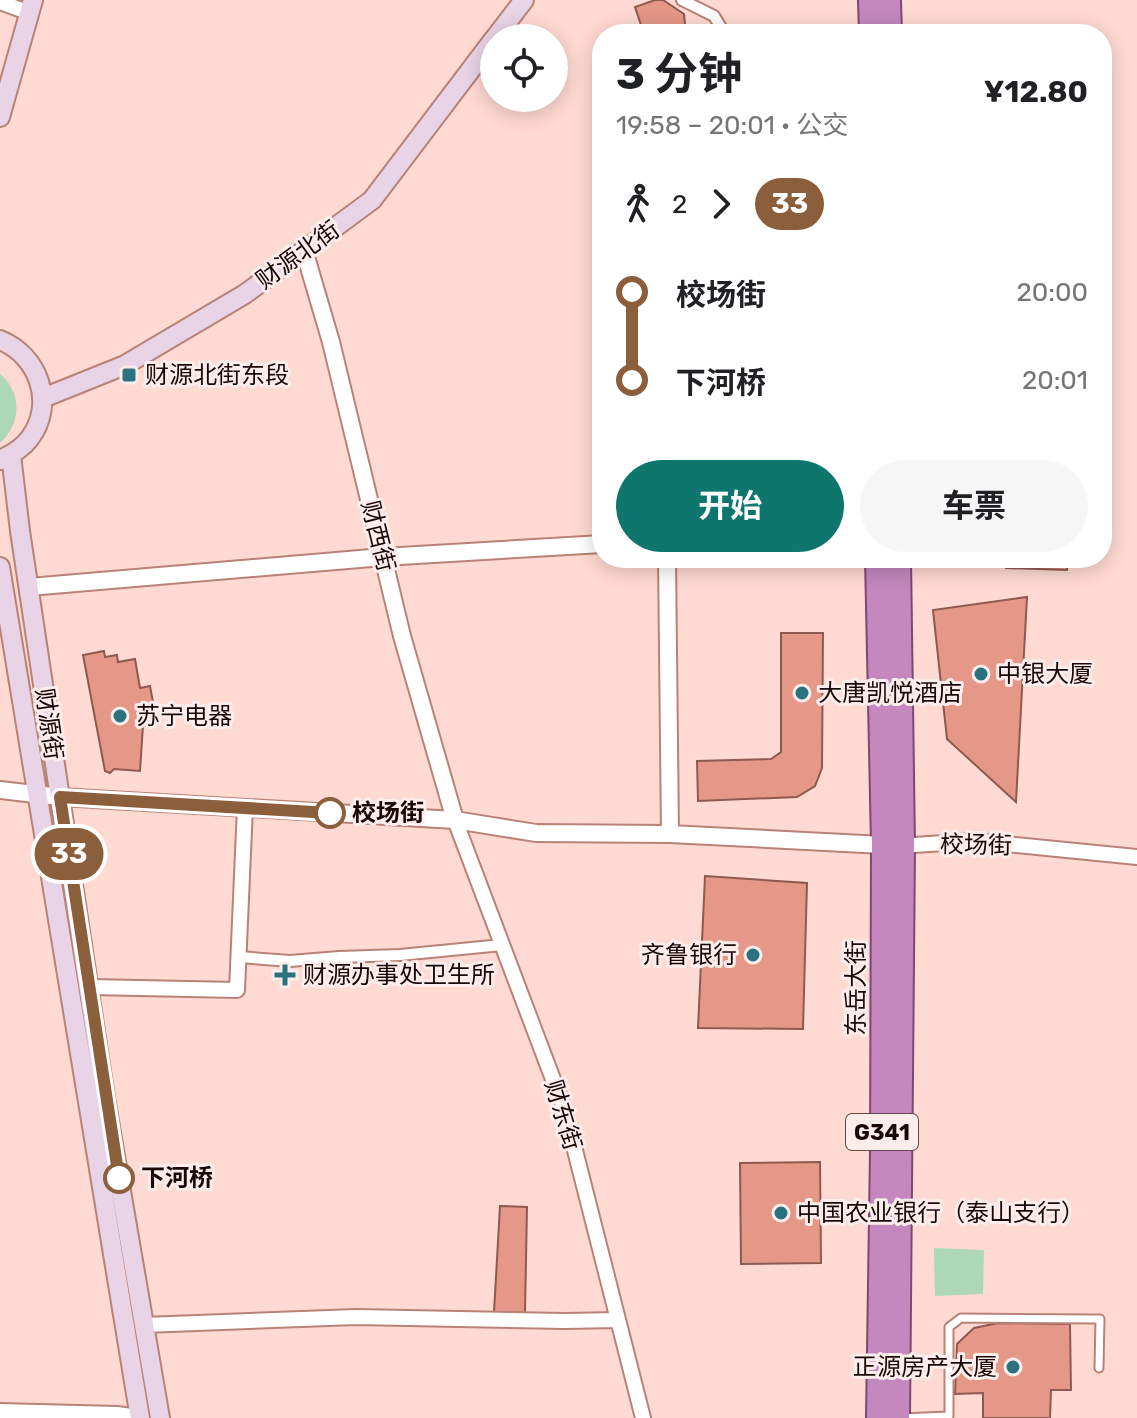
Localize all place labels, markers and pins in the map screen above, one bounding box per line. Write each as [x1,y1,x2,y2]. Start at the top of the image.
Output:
place label: 财源北街东段 [145,361,289,389]
marker: 财源北街东段 [120,366,138,384]
place label: 中银大厦 [997,660,1093,688]
marker: 中银大厦 [972,665,990,683]
place label: 大唐凯悦酒店 [818,679,962,707]
marker: 大唐凯悦酒店 [793,684,811,702]
place label: 苏宁电器 [136,702,232,730]
marker: 苏宁电器 [111,707,129,725]
marker: 校场街 [315,798,345,828]
place label: 校场街 [352,799,424,827]
place label: 齐鲁银行 [641,941,737,969]
marker: 齐鲁银行 [744,946,762,964]
place label: 财源办事处卫生所 [303,961,495,989]
marker: 财源办事处卫生所 [274,964,296,986]
marker: 下河桥 [104,1163,134,1193]
place label: 下河桥 [141,1164,213,1192]
place label: 中国农业银行（泰山支行） [797,1199,1085,1227]
marker: 中国农业银行（泰山支行） [772,1204,790,1222]
place label: 正源房产大厦 [853,1353,997,1381]
marker: 正源房产大厦 [1004,1358,1022,1376]

